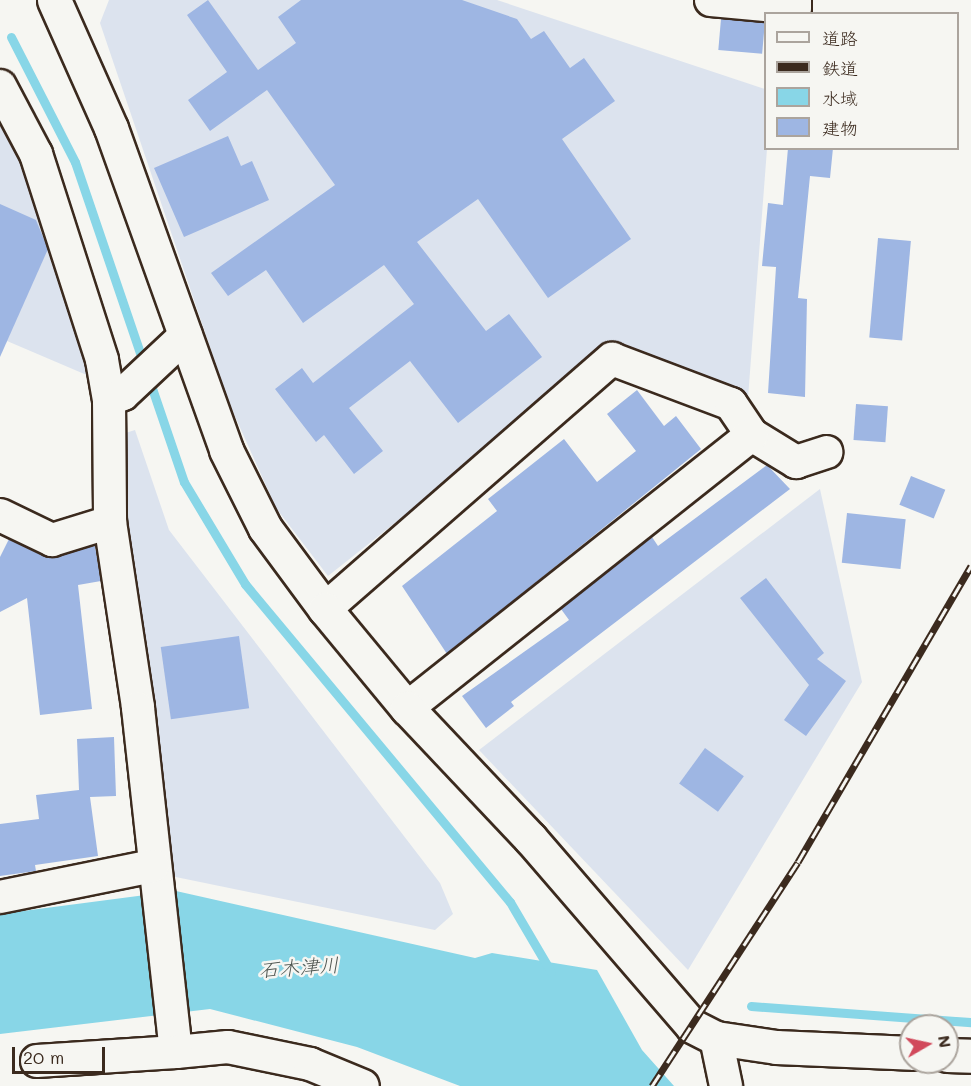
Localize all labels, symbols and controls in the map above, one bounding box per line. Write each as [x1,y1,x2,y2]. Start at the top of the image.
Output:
legend [764,12,959,150]
text: 道路 [822,26,858,50]
text: 鉄道 [822,56,858,80]
text: 水域 [822,86,858,110]
text: 建物 [822,116,858,140]
water label: 石木津川 [258,952,340,982]
north arrow [899,1014,959,1074]
text: N [934,1034,957,1049]
scale bar [15,1035,108,1073]
text: 20 m [23,1045,64,1069]

